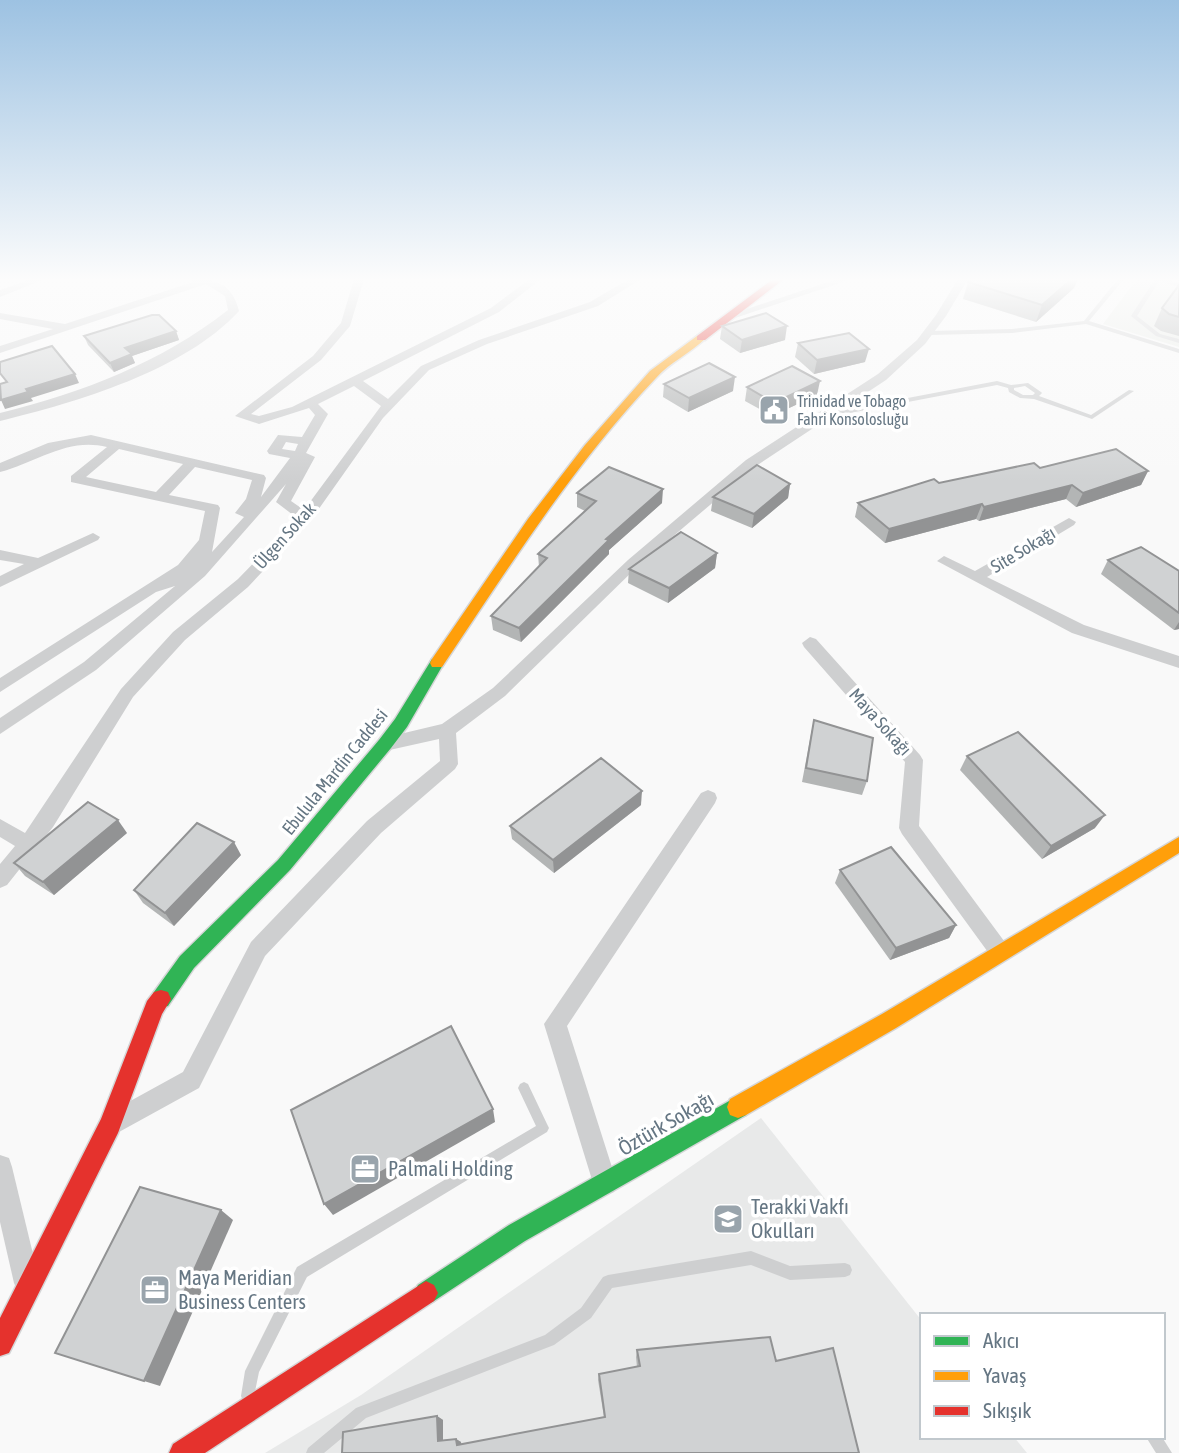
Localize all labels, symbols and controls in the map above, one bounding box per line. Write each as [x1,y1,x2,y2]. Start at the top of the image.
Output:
place label: Trinidad ve Tobago Fahri Konsolosluğu [797,392,909,429]
public building icon: Trinidad ve Tobago Fahri Konsolosluğu [757,393,791,427]
street label: Ülgen Sokak [249,498,320,573]
street label: Site Sokağı [987,522,1059,577]
street label: Maya Sokağı [845,684,916,759]
street label: Ebulula Mardin Caddesi [277,705,392,839]
street label: Öztürk Sokağı [614,1086,717,1160]
office icon: Palmali Holding [348,1152,382,1186]
place label: Palmali Holding [388,1156,513,1180]
place label: Terakki Vakfı Okulları [751,1194,849,1242]
school or university icon: Terakki Vakfı Okulları [711,1202,745,1236]
place label: Maya Meridian Business Centers [178,1265,306,1313]
office icon: Maya Meridian Business Centers [138,1273,172,1307]
legend [920,1313,1165,1439]
text: Akıcı [983,1328,1019,1352]
text: Yavaş [983,1363,1026,1387]
text: Sıkışık [983,1398,1032,1422]

